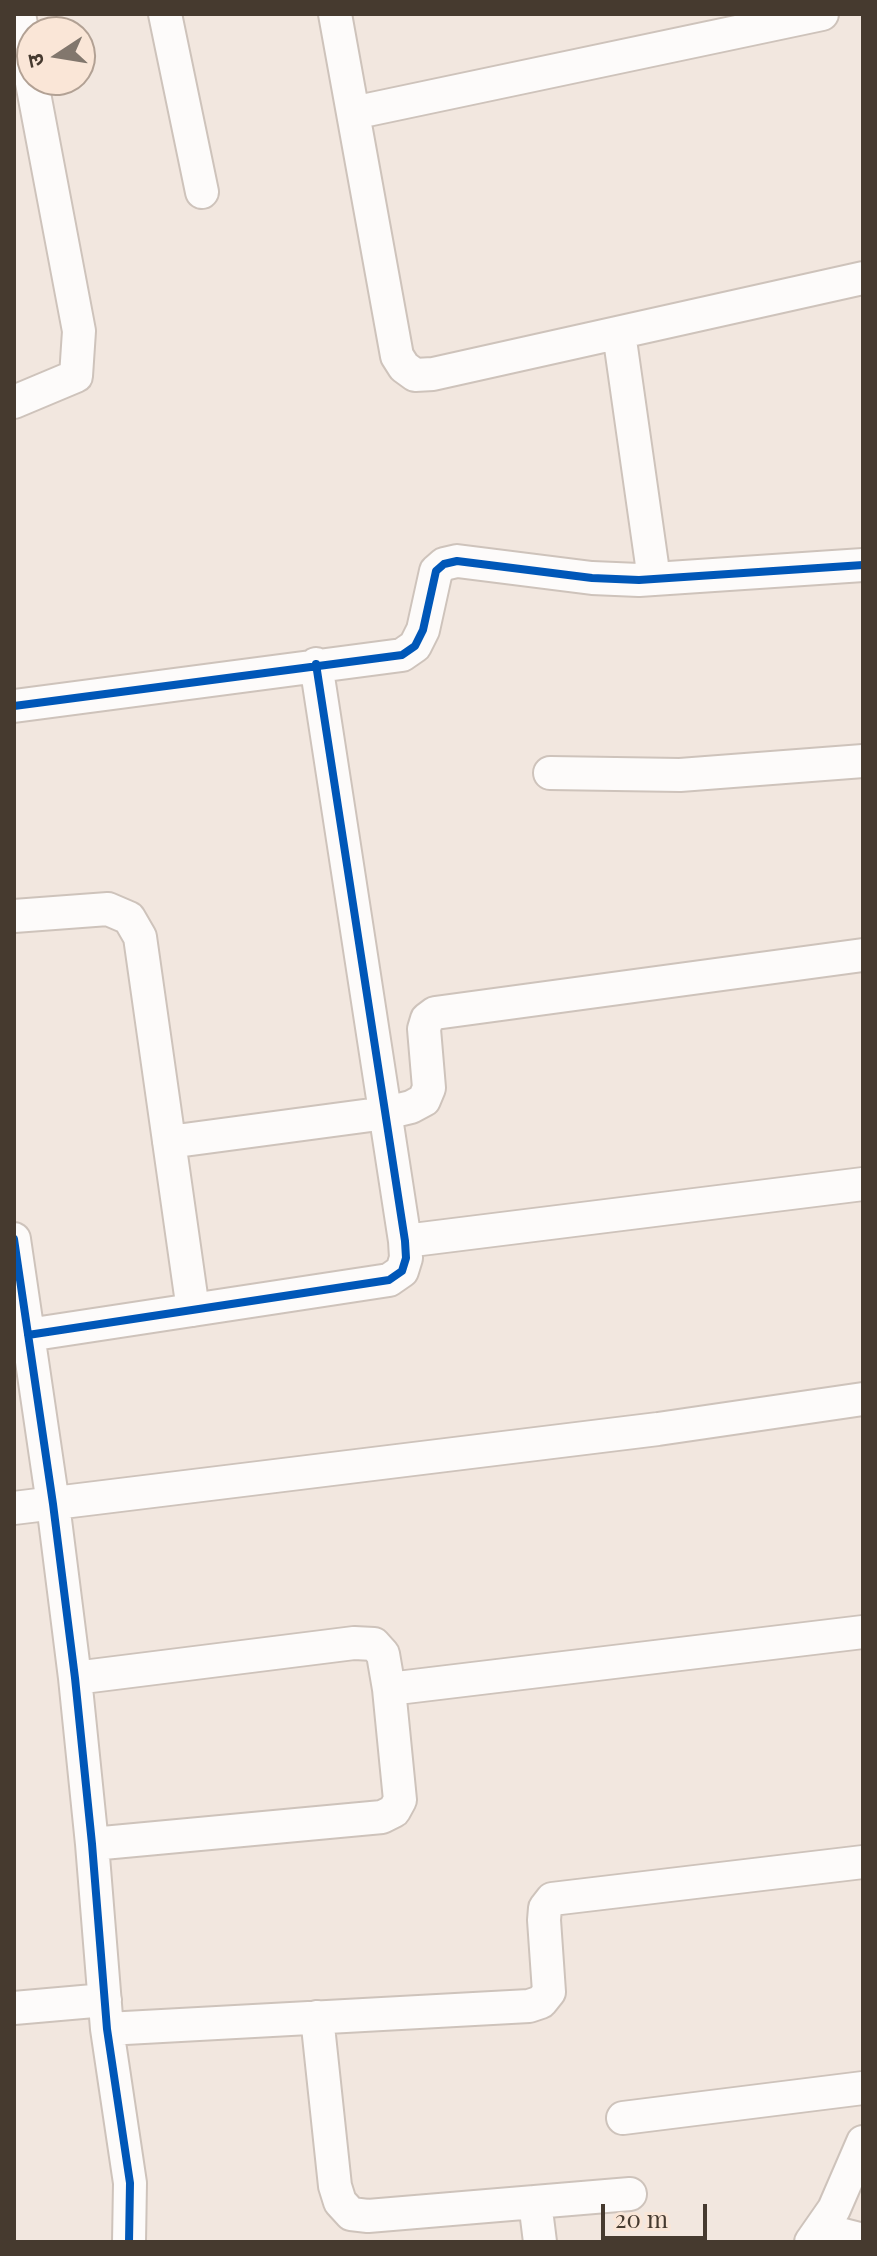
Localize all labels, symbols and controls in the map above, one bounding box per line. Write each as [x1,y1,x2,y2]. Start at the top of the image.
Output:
north arrow [16,16,96,96]
text: उ [18,51,50,70]
scale bar [605,2188,711,2238]
text: 20 m [615,2202,668,2234]

